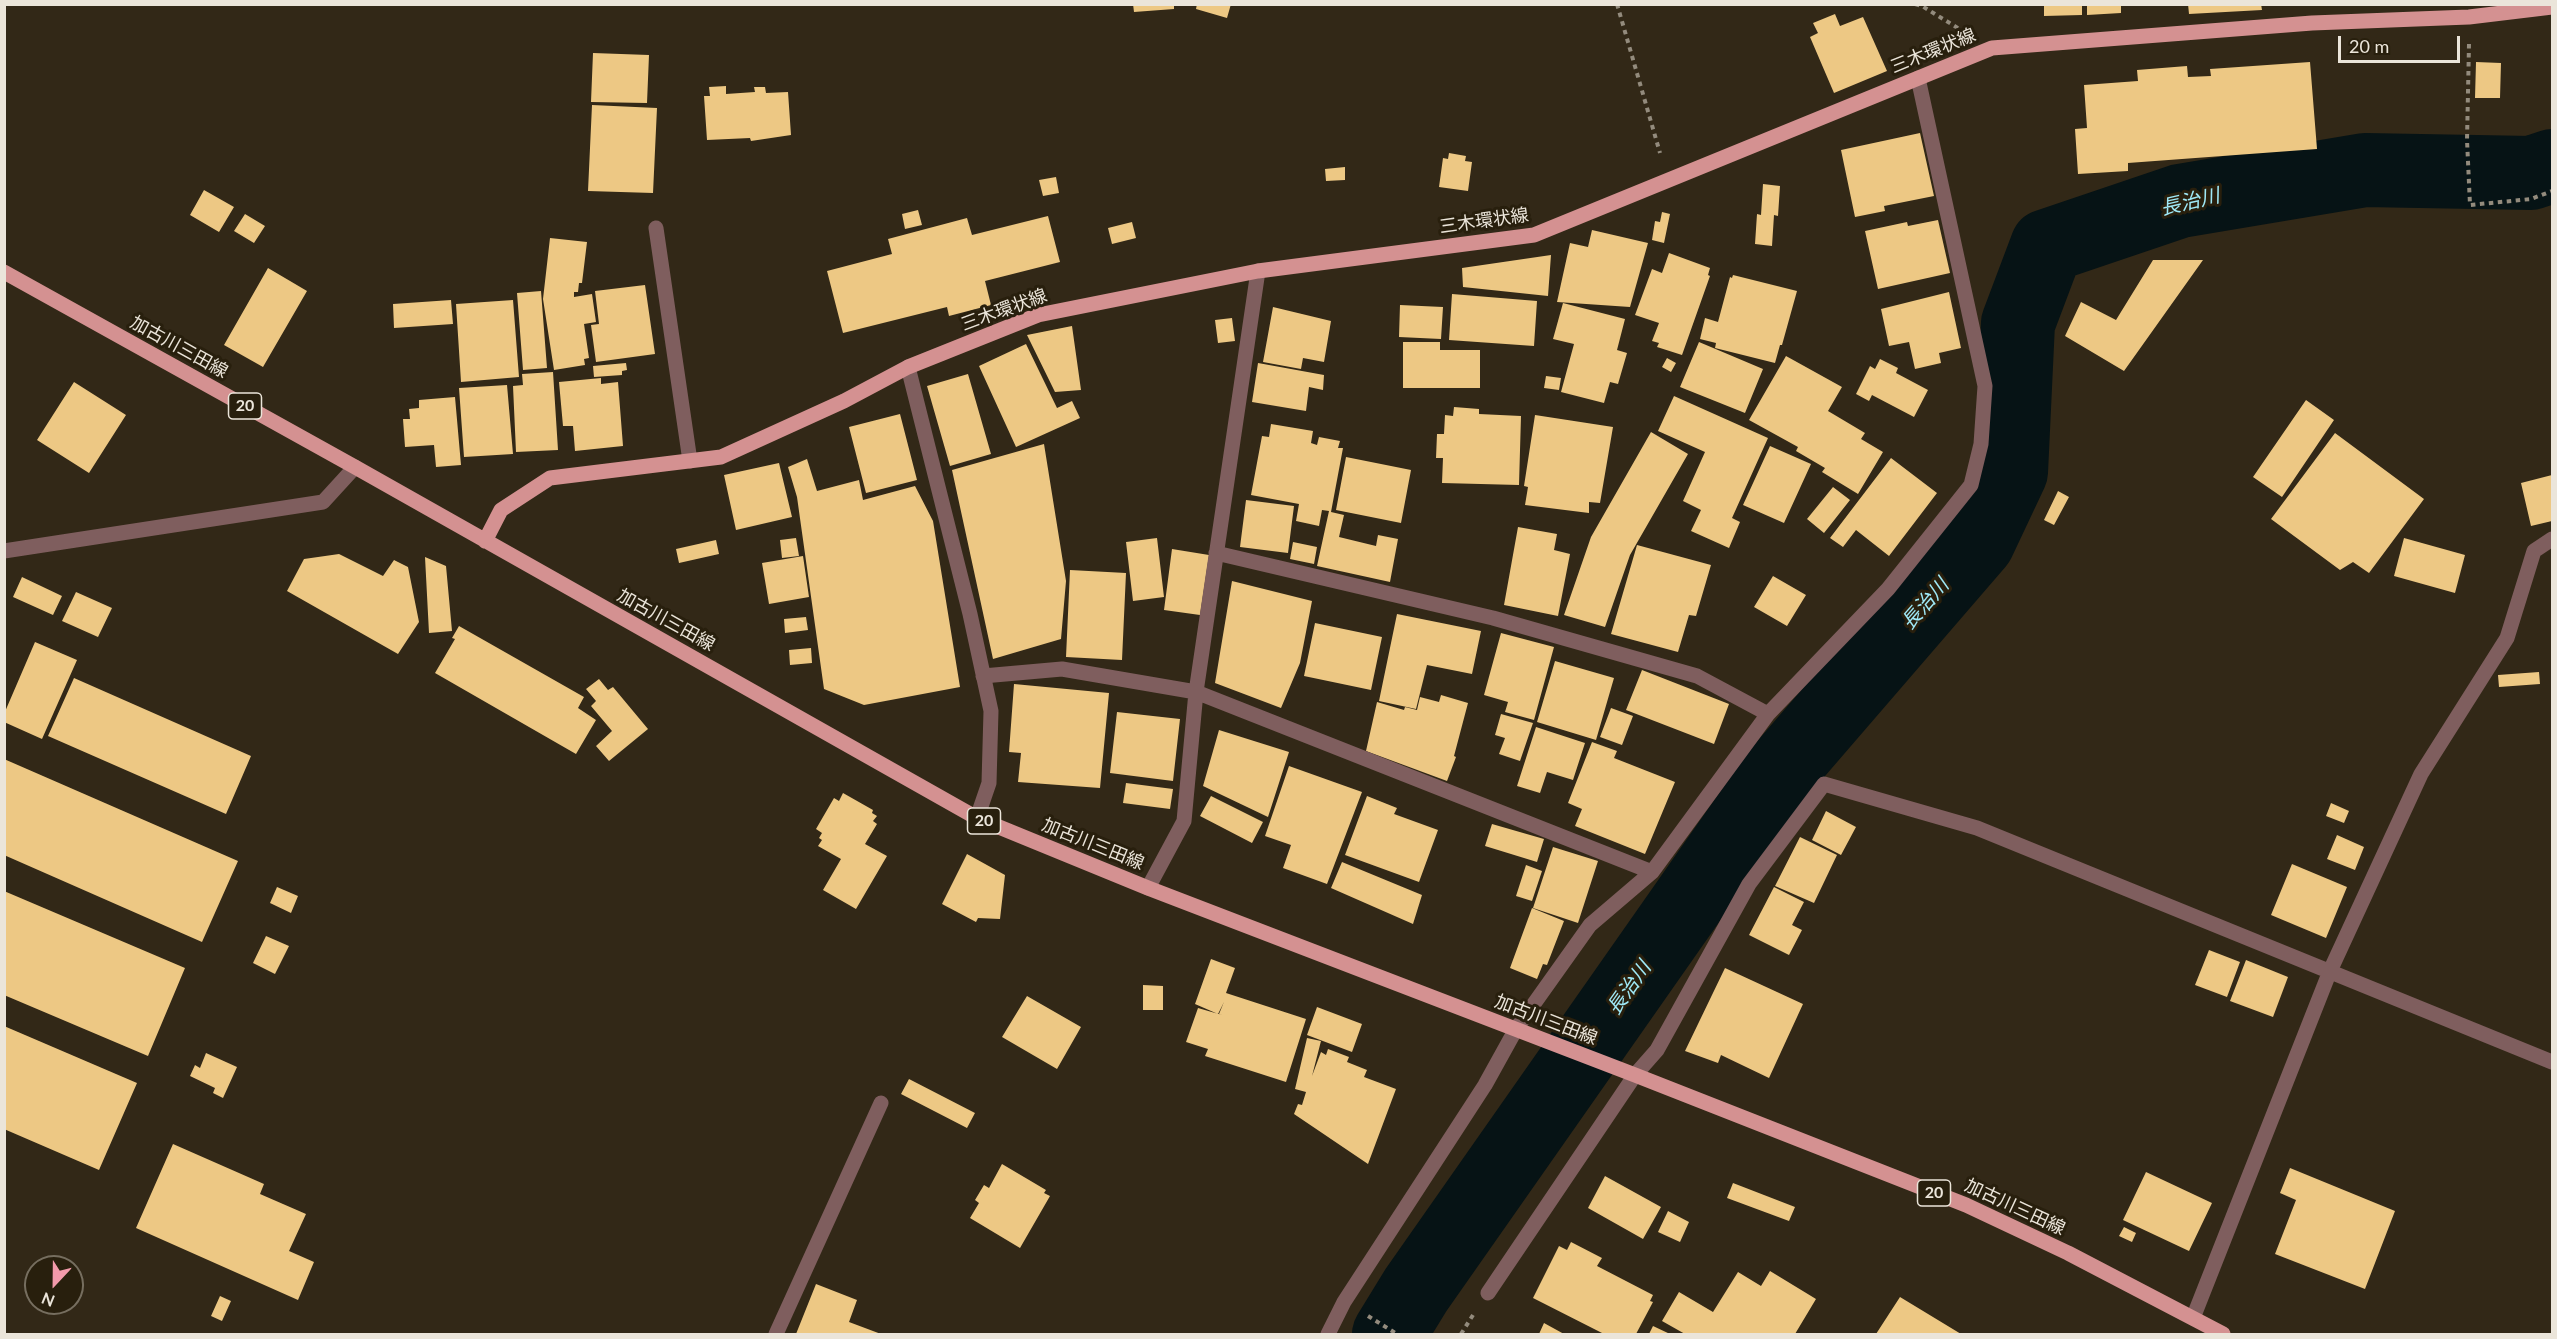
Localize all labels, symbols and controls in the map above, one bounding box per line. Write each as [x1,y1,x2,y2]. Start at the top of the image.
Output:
street label: 三木環状線 [1887,24,1979,78]
scale bar [2341,24,2462,62]
text: 20 m [2349,35,2389,57]
water label: 長治川 [2158,184,2222,220]
street label: 三木環状線 [1438,204,1530,238]
street label: 三木環状線 [958,284,1050,336]
street label: 加古川三田線 [127,311,231,383]
road number: 20 [228,393,262,419]
water label: 長治川 [1896,573,1954,635]
street label: 加古川三田線 [614,584,718,656]
road number: 20 [968,808,1000,834]
street label: 加古川三田線 [1039,814,1147,874]
water label: 長治川 [1602,957,1656,1019]
street label: 加古川三田線 [1492,991,1600,1049]
street label: 加古川三田線 [1961,1174,2069,1240]
road number: 20 [1918,1180,1950,1206]
north arrow [24,1255,84,1315]
text: N [39,1289,57,1311]

